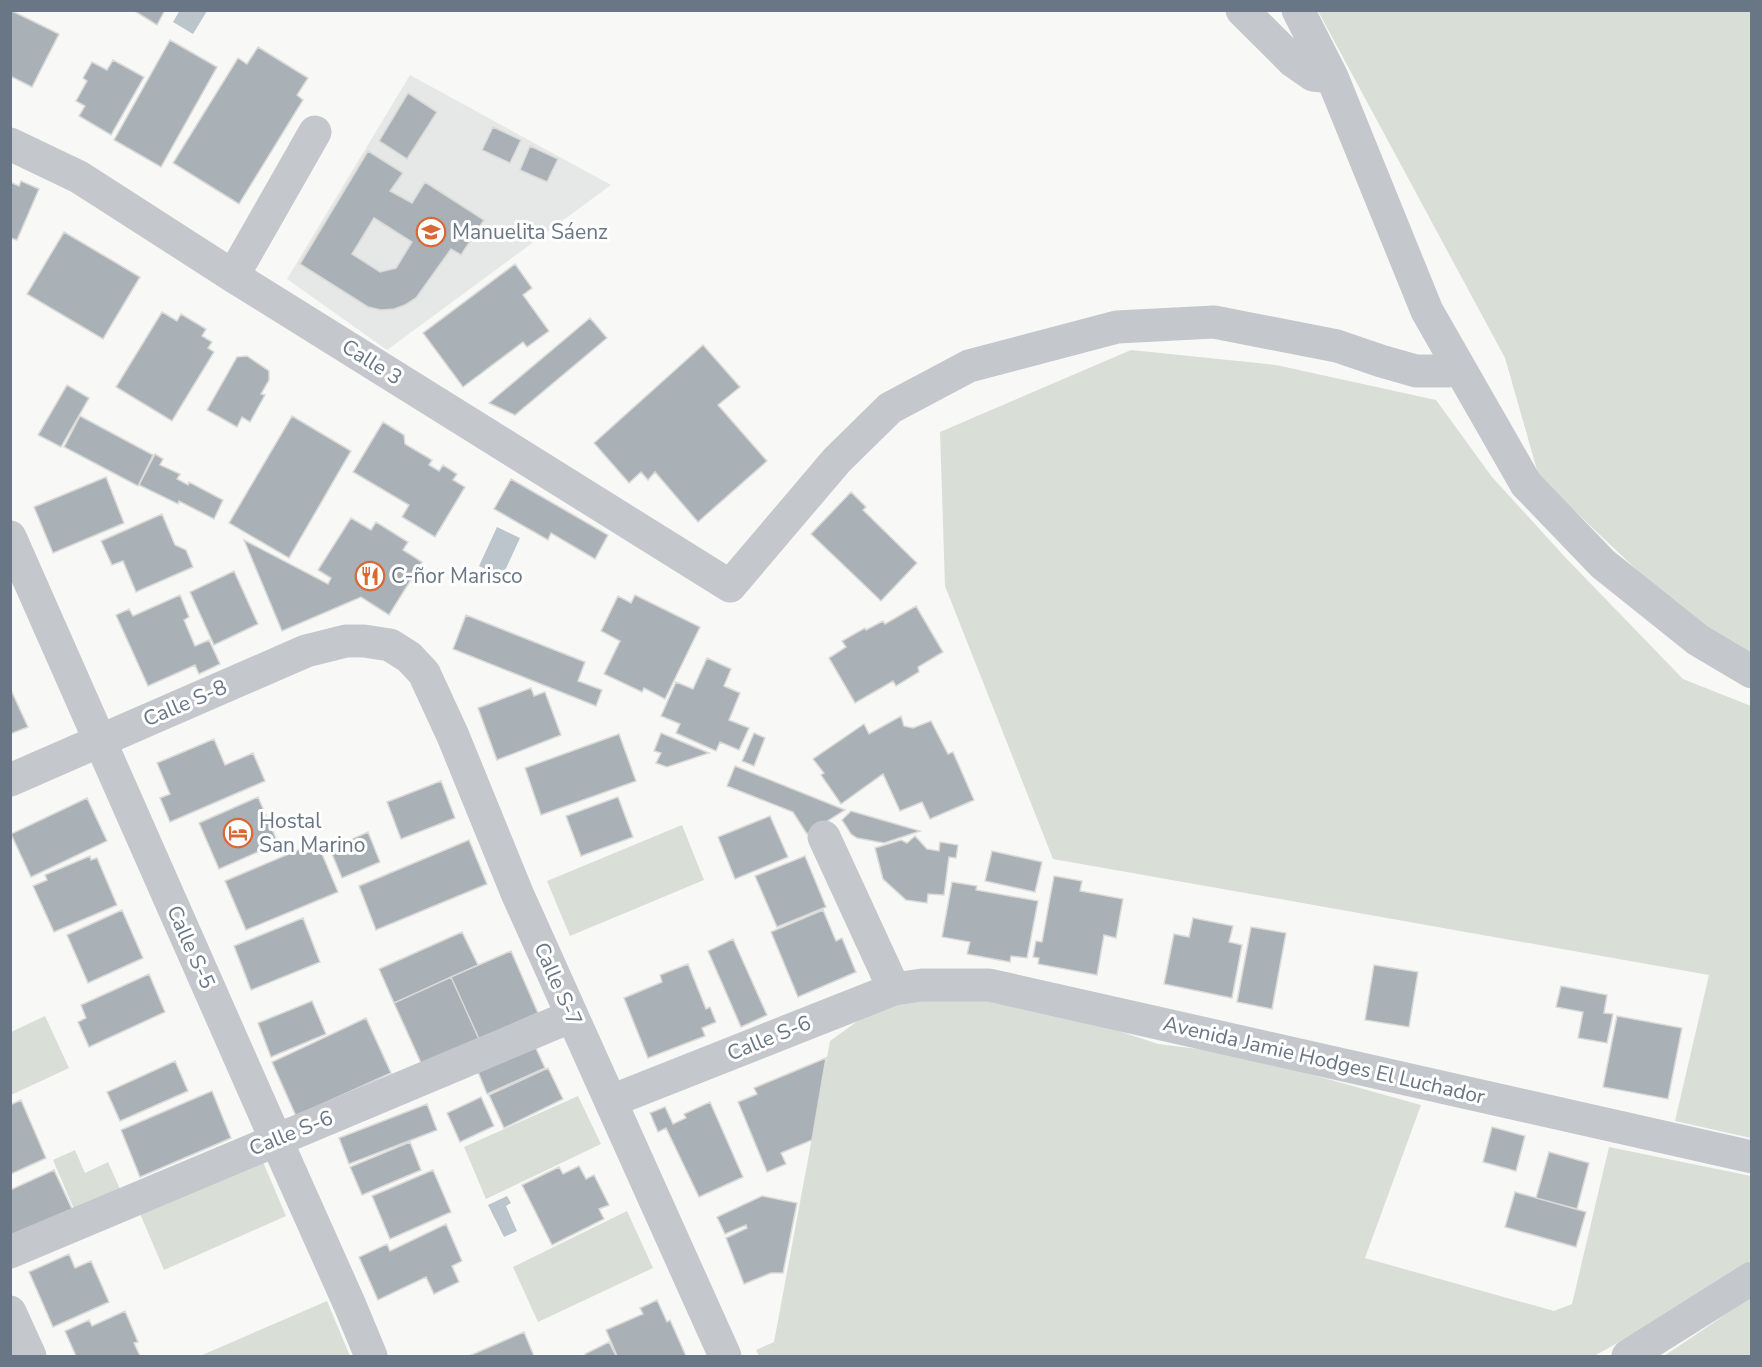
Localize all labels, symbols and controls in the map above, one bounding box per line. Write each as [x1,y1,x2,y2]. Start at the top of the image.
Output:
school or university icon: Manuelita Sáenz [415,216,447,248]
place label: Manuelita Sáenz [452,218,608,246]
street label: Calle 3 [336,333,408,391]
restaurant icon: C-ñor Marisco [354,560,386,592]
place label: C-ñor Marisco [391,562,523,590]
street label: Calle S-8 [139,673,231,733]
place label: Hostal San Marino [259,807,365,859]
hotel icon: Hostal San Marino [222,817,254,849]
street label: Calle S-5 [160,901,222,993]
street label: Calle S-7 [527,938,589,1030]
street label: Calle S-6 [723,1008,815,1068]
street label: Avenida Jamie Hodges El Luchador [1160,1009,1488,1111]
street label: Calle S-6 [245,1103,337,1163]

